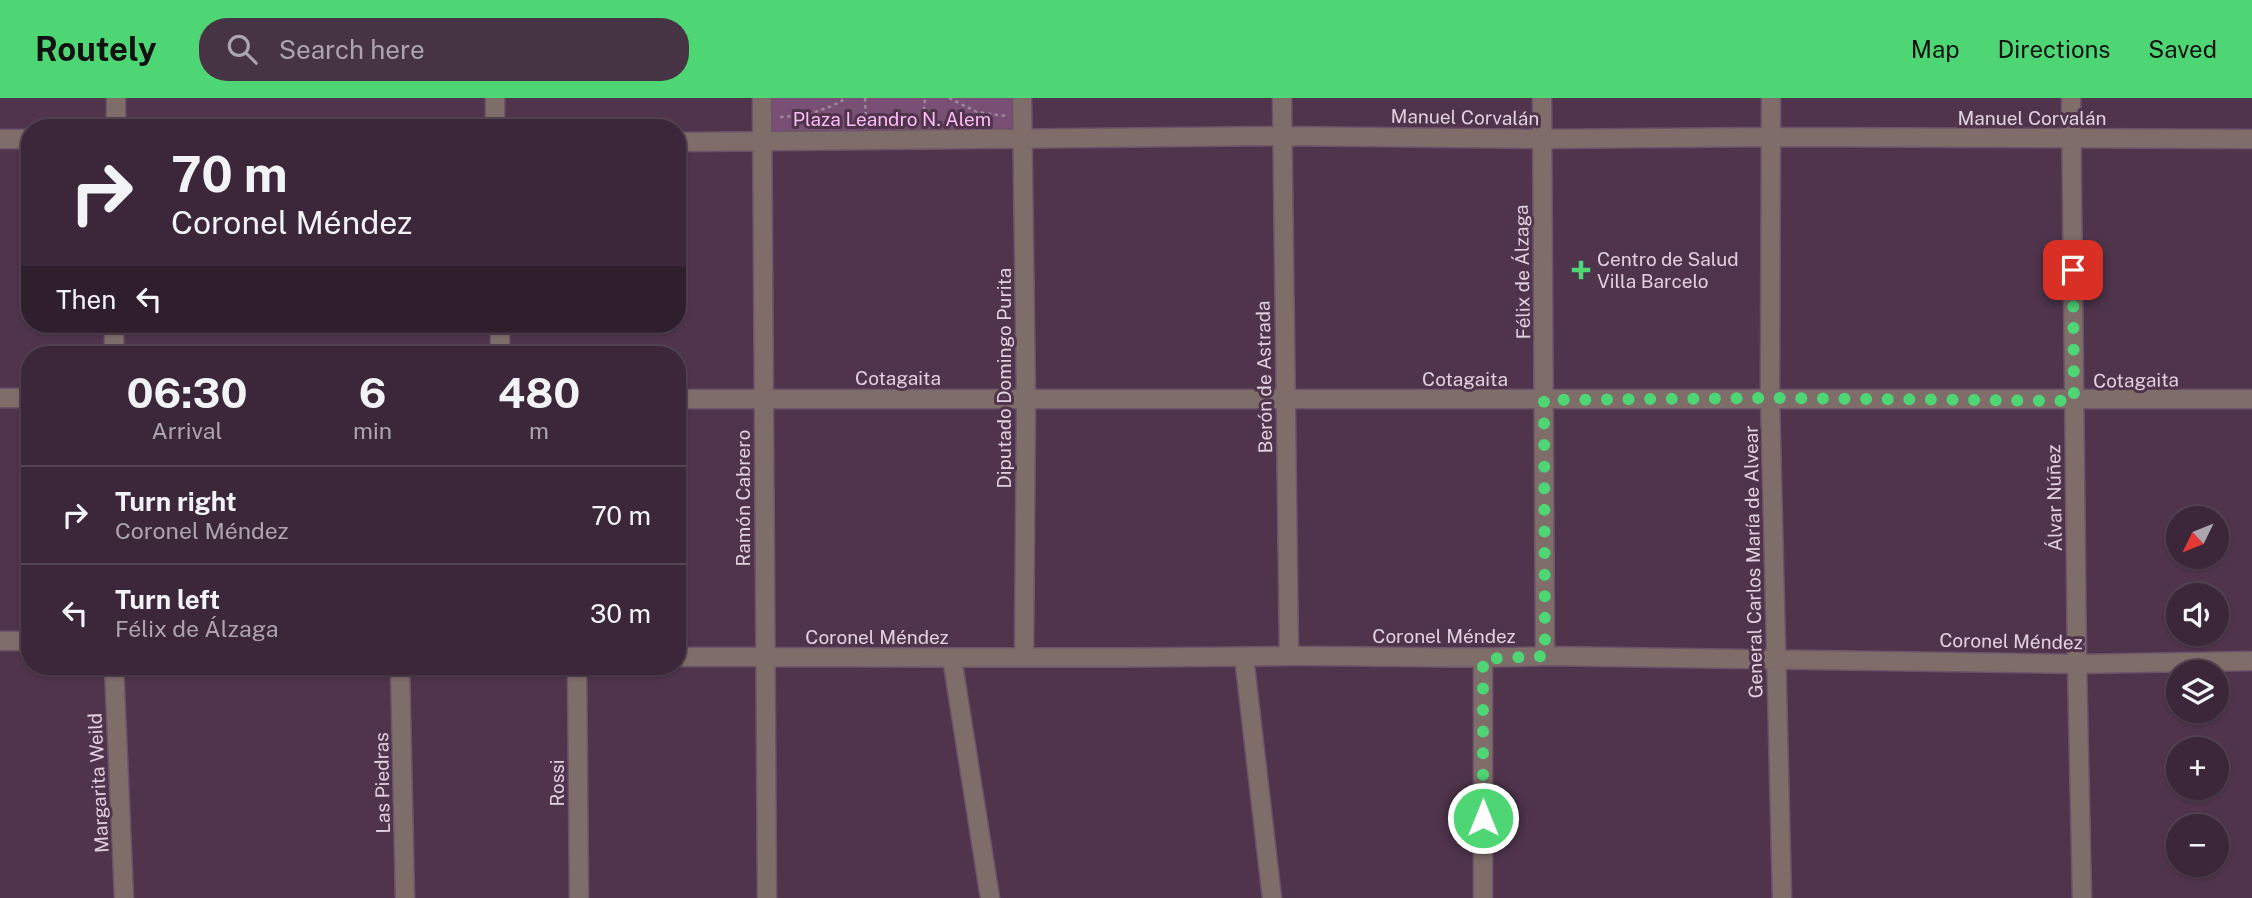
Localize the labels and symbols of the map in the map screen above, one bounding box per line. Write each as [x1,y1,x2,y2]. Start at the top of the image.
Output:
street label: Manuel Corvalán [1390,105,1540,129]
street label: Manuel Corvalán [1958,107,2106,129]
park label: Plaza Leandro N. Alem [793,108,991,130]
street label: Félix de Álzaga [1510,204,1534,340]
pin [2043,240,2103,300]
place label: Centro de Salud Villa Barcelo [1597,248,1739,292]
marker: Centro de Salud Villa Barcelo [1571,260,1591,280]
street label: Diputado Domingo Purita [993,268,1015,488]
street label: Berón de Astrada [1252,300,1276,454]
street label: Cotagaita [855,367,941,389]
street label: Cotagaita [1422,368,1508,390]
street label: Cotagaita [2093,368,2179,392]
street label: General Carlos María de Alvear [1740,425,1766,699]
street label: Ramón Cabrero [732,430,754,566]
street label: Álvar Núñez [2042,444,2066,552]
north arrow [2166,506,2230,569]
street label: Coronel Méndez [1372,625,1516,647]
street label: Coronel Méndez [805,626,949,648]
street label: Coronel Méndez [1939,629,2083,653]
street label: Margarita Weild [83,712,113,854]
street label: Las Piedras [370,732,394,834]
street label: Rossi [546,759,568,807]
position arrow [1446,781,1520,855]

